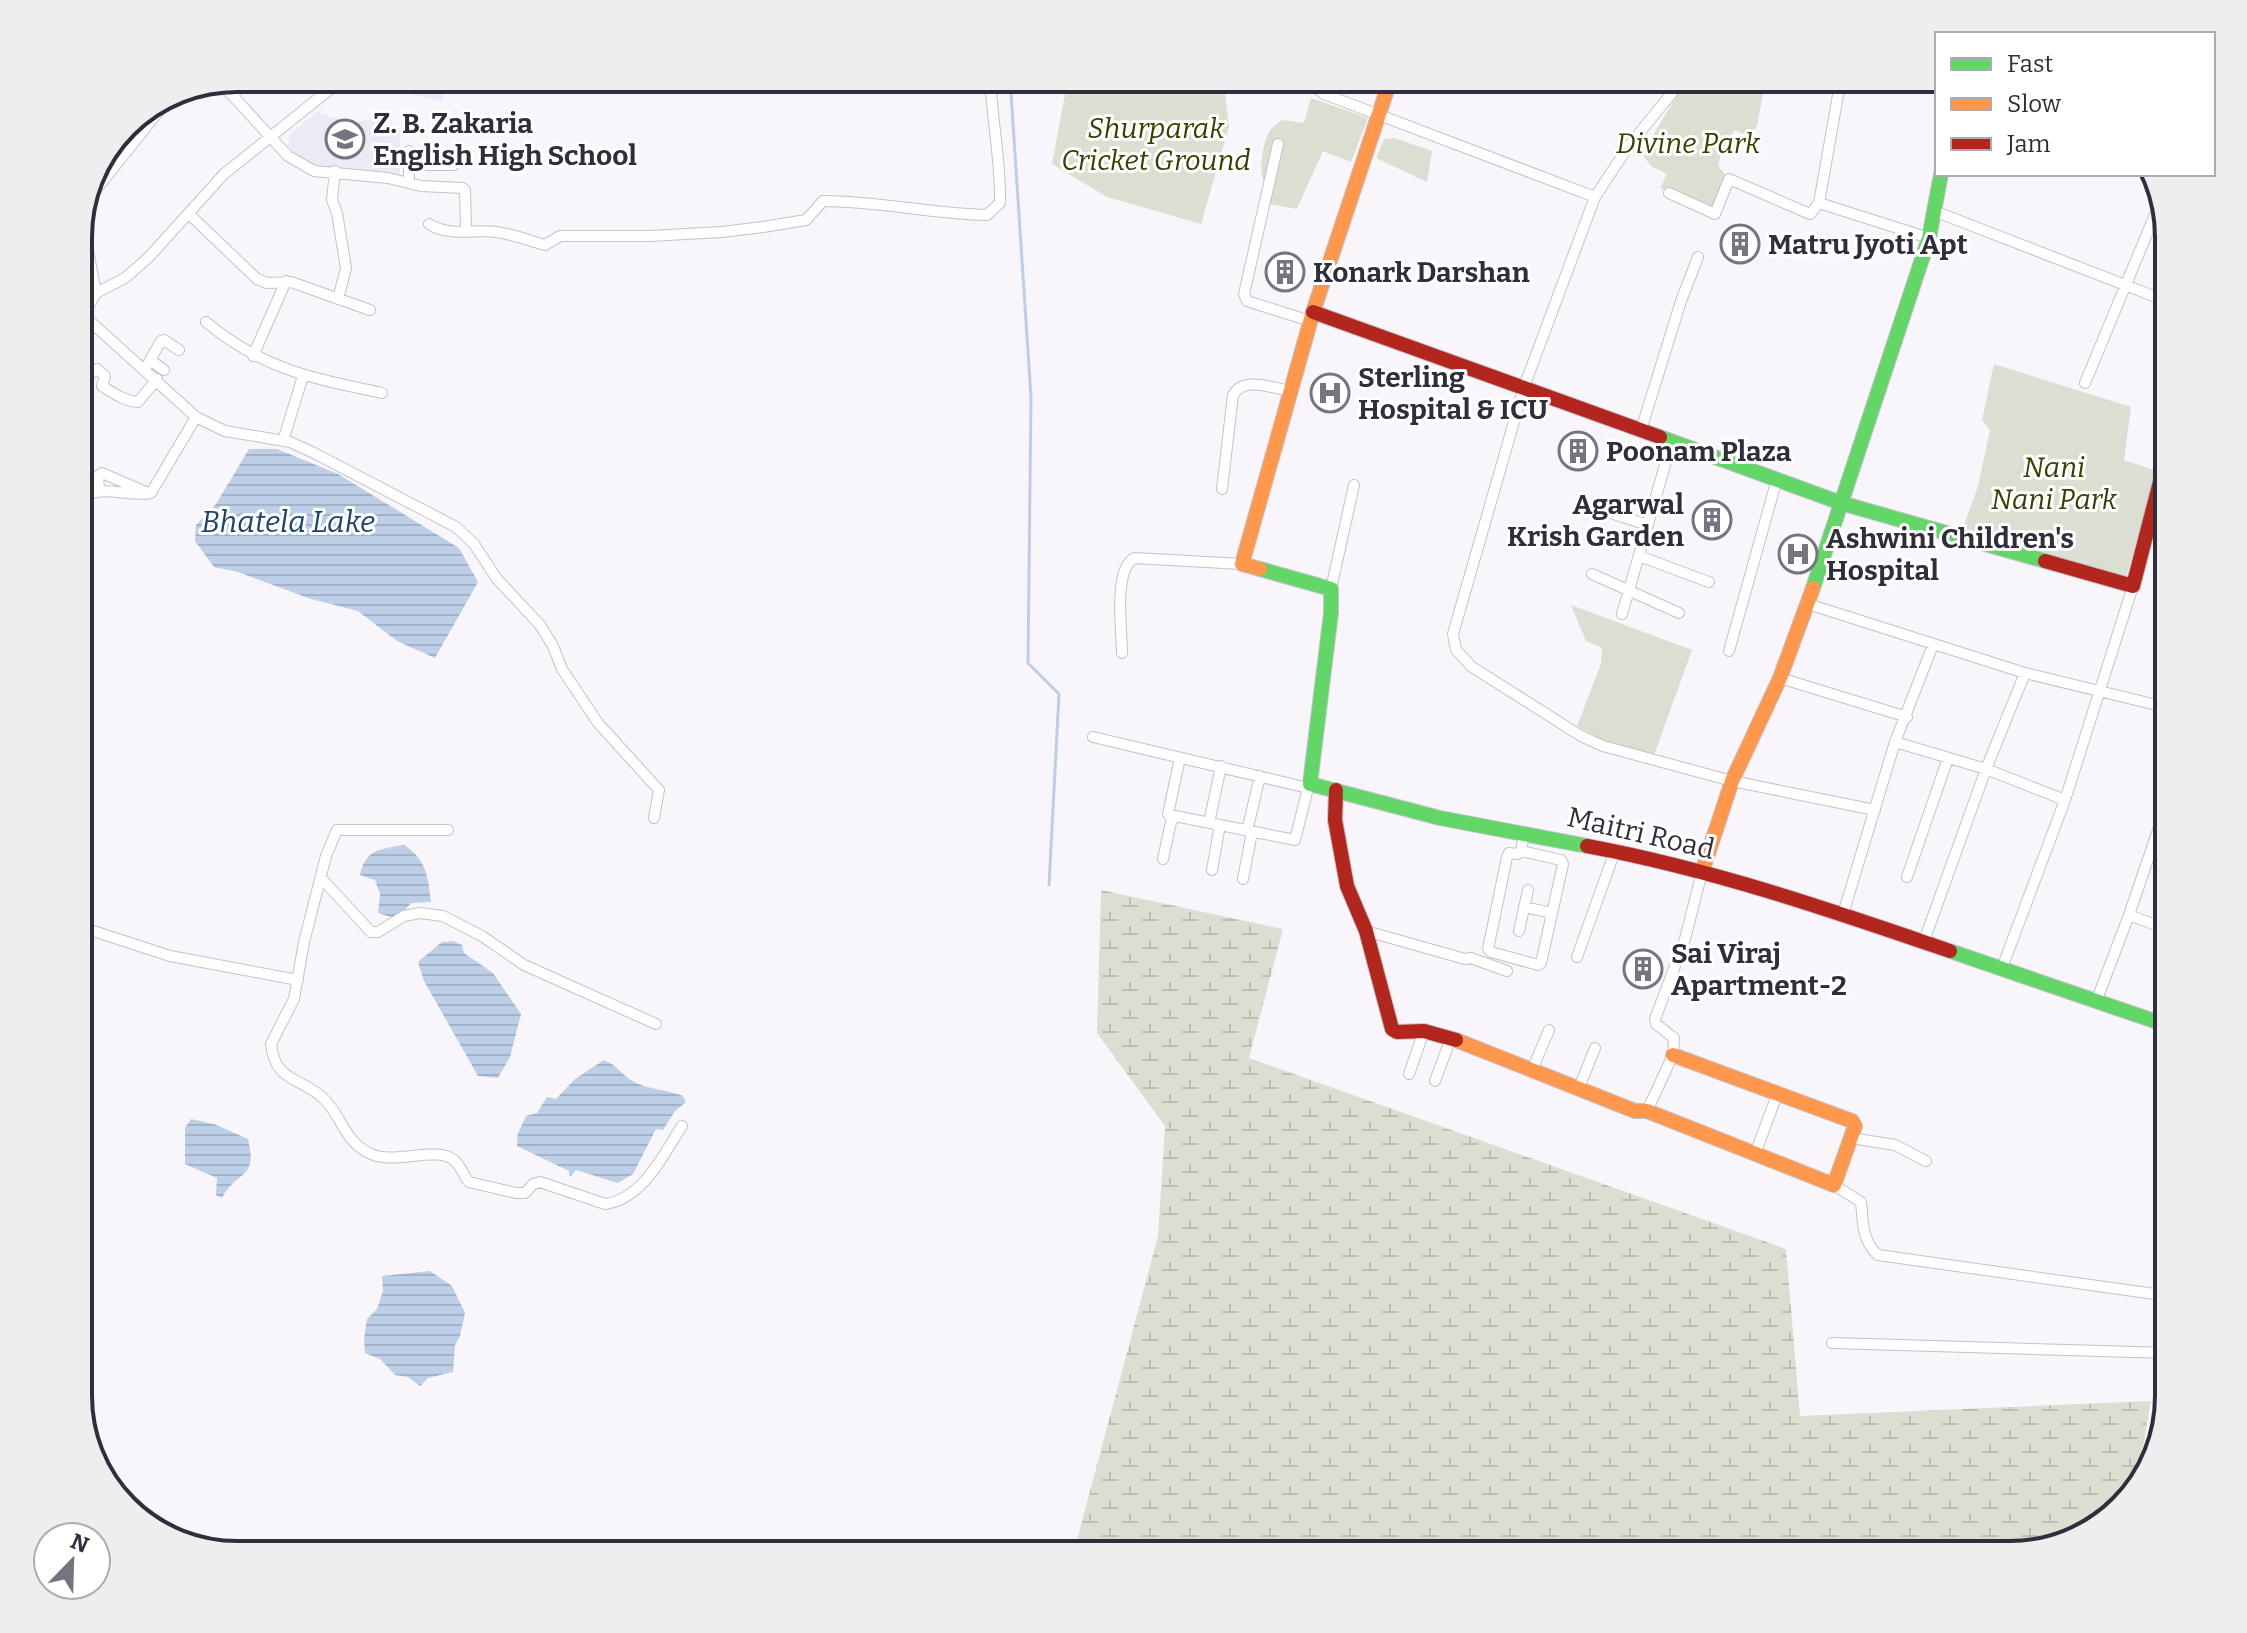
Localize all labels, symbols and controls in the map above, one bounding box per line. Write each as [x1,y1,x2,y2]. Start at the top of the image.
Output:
legend [1935,32,2215,176]
text: Fast [2007,50,2053,78]
text: Slow [2007,90,2062,118]
place label: Z. B. Zakaria English High School [373,107,637,172]
park label: Shurparak Cricket Ground [1061,112,1251,177]
school or university icon: Z. B. Zakaria English High School [324,118,366,160]
park label: Divine Park [1616,127,1761,160]
text: Jam [2006,130,2051,158]
building icon: Matru Jyoti Apt [1719,223,1761,265]
place label: Matru Jyoti Apt [1768,228,1968,261]
building icon: Konark Darshan [1264,251,1306,293]
place label: Konark Darshan [1313,256,1530,289]
place label: Sterling Hospital & ICU [1358,361,1549,426]
hospital icon: Sterling Hospital & ICU [1309,372,1351,414]
building icon: Poonam Plaza [1557,430,1599,472]
place label: Poonam Plaza [1606,435,1792,468]
park label: Nani Nani Park [1991,451,2118,516]
place label: Agarwal Krish Garden [1507,488,1684,553]
building icon: Agarwal Krish Garden [1691,499,1733,541]
water label: Bhatela Lake [201,504,375,540]
place label: Ashwini Children's Hospital [1826,522,2074,587]
hospital icon: Ashwini Children's Hospital [1777,533,1819,575]
street label: Maitri Road [1564,800,1718,866]
place label: Sai Viraj Apartment-2 [1671,937,1847,1002]
building icon: Sai Viraj Apartment-2 [1622,948,1664,990]
north arrow [32,1521,112,1601]
text: N [67,1527,93,1559]

